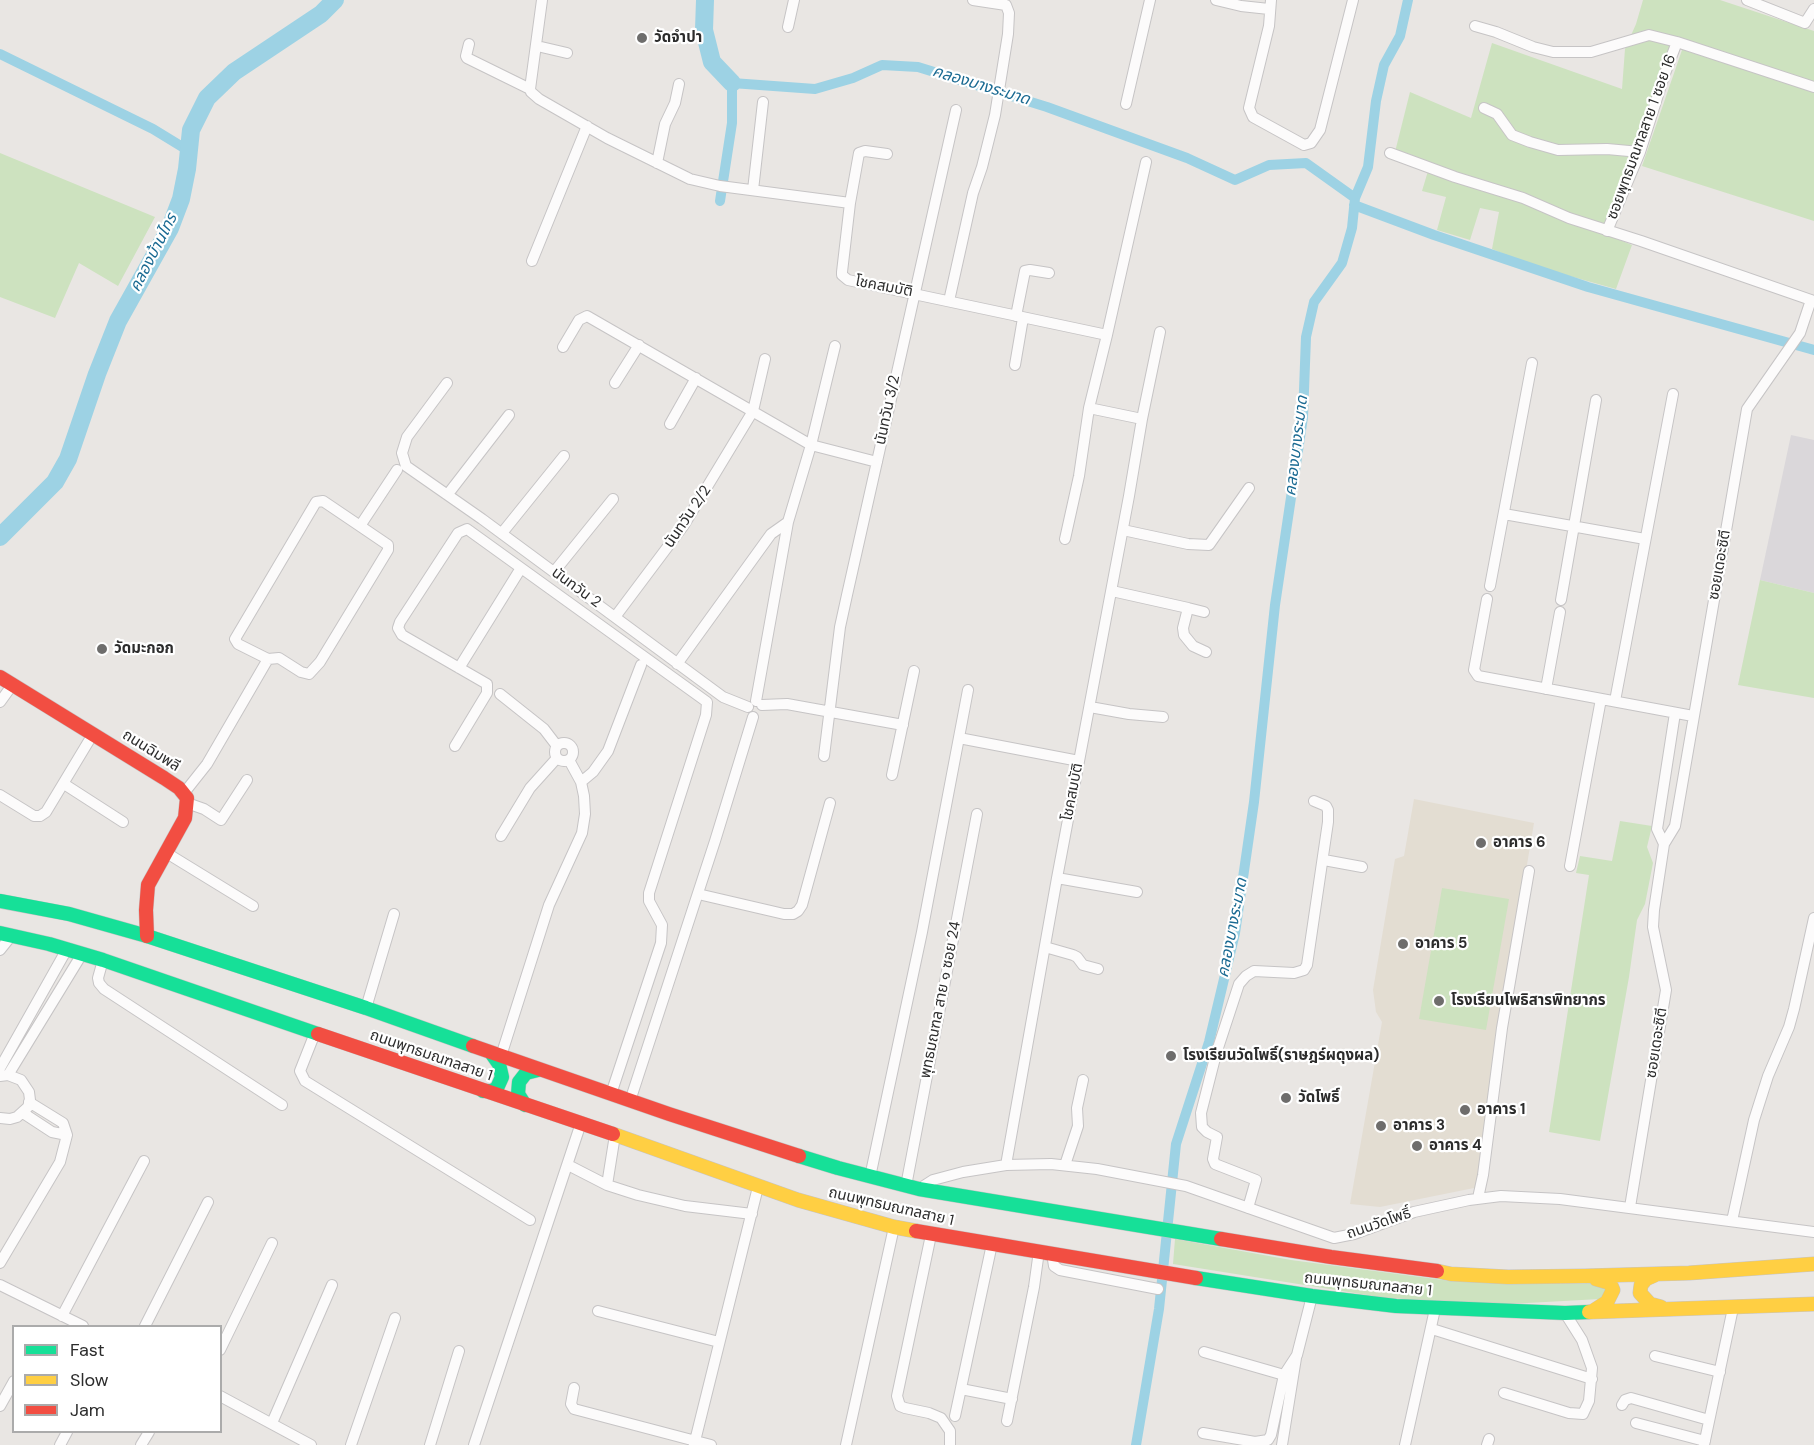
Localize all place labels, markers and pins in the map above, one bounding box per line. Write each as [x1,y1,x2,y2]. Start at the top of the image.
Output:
place label: วัดจำปา [654,29,702,47]
marker: วัดจำปา [635,31,649,45]
place label: วัดมะกอก [114,640,174,658]
marker: วัดมะกอก [95,642,109,656]
place label: อาคาร 6 [1493,834,1545,852]
marker: อาคาร 6 [1474,836,1488,850]
place label: อาคาร 5 [1415,935,1467,953]
marker: อาคาร 5 [1396,937,1410,951]
place label: โรงเรียนโพธิสารพิทยากร [1451,992,1606,1010]
marker: โรงเรียนโพธิสารพิทยากร [1432,994,1446,1008]
place label: โรงเรียนวัดโพธิ์(ราษฎร์ผดุงผล) [1183,1047,1379,1065]
marker: โรงเรียนวัดโพธิ์(ราษฎร์ผดุงผล) [1164,1049,1178,1063]
place label: วัดโพธิ์ [1298,1089,1340,1107]
marker: วัดโพธิ์ [1279,1091,1293,1105]
place label: อาคาร 1 [1477,1101,1525,1119]
marker: อาคาร 1 [1458,1103,1472,1117]
place label: อาคาร 3 [1393,1117,1445,1135]
marker: อาคาร 3 [1374,1119,1388,1133]
place label: อาคาร 4 [1429,1137,1482,1155]
marker: อาคาร 4 [1410,1139,1424,1153]

